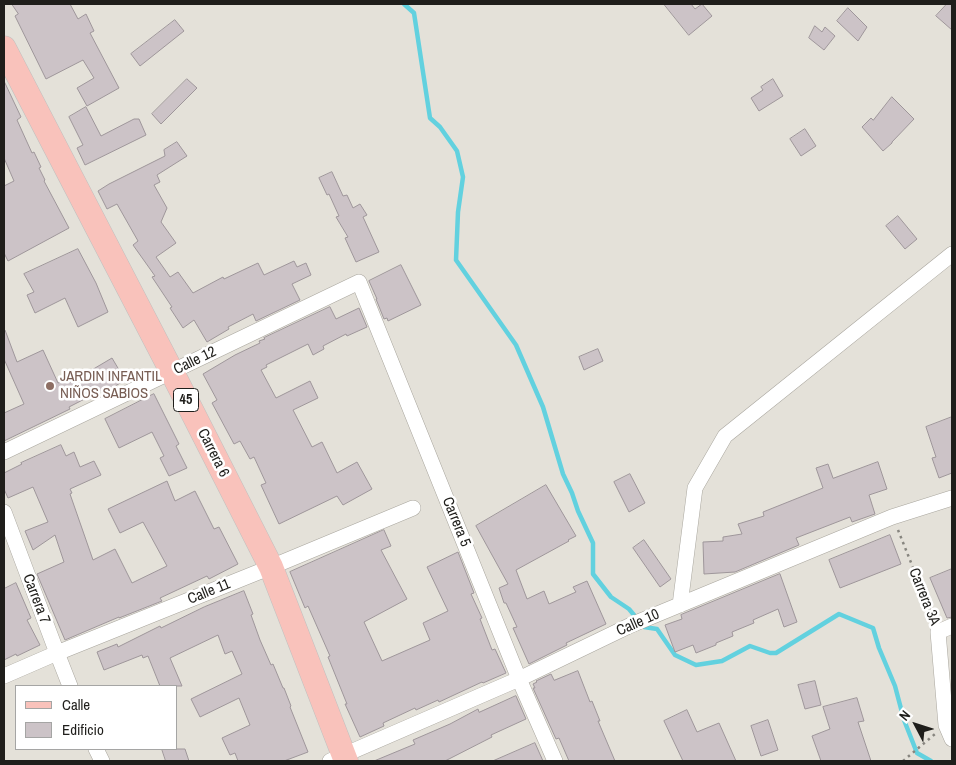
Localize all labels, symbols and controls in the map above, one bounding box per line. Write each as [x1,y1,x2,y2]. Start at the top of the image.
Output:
street label: Calle 12 [171,343,219,379]
place label: JARDIN INFANTIL NIÑOS SABIOS [60,368,162,403]
marker: JARDIN INFANTIL NIÑOS SABIOS [44,380,56,392]
road number: 45 [174,388,198,412]
street label: Carrera 6 [193,426,233,480]
street label: Carrera 5 [438,495,474,549]
street label: Carrera 3A [904,566,944,628]
street label: Carrera 7 [18,572,54,626]
street label: Calle 11 [185,575,233,609]
street label: Calle 10 [614,606,662,640]
legend [15,685,178,750]
text: Calle [62,694,90,715]
north arrow [891,700,941,750]
text: N [895,706,914,724]
text: Edificio [62,719,104,740]

